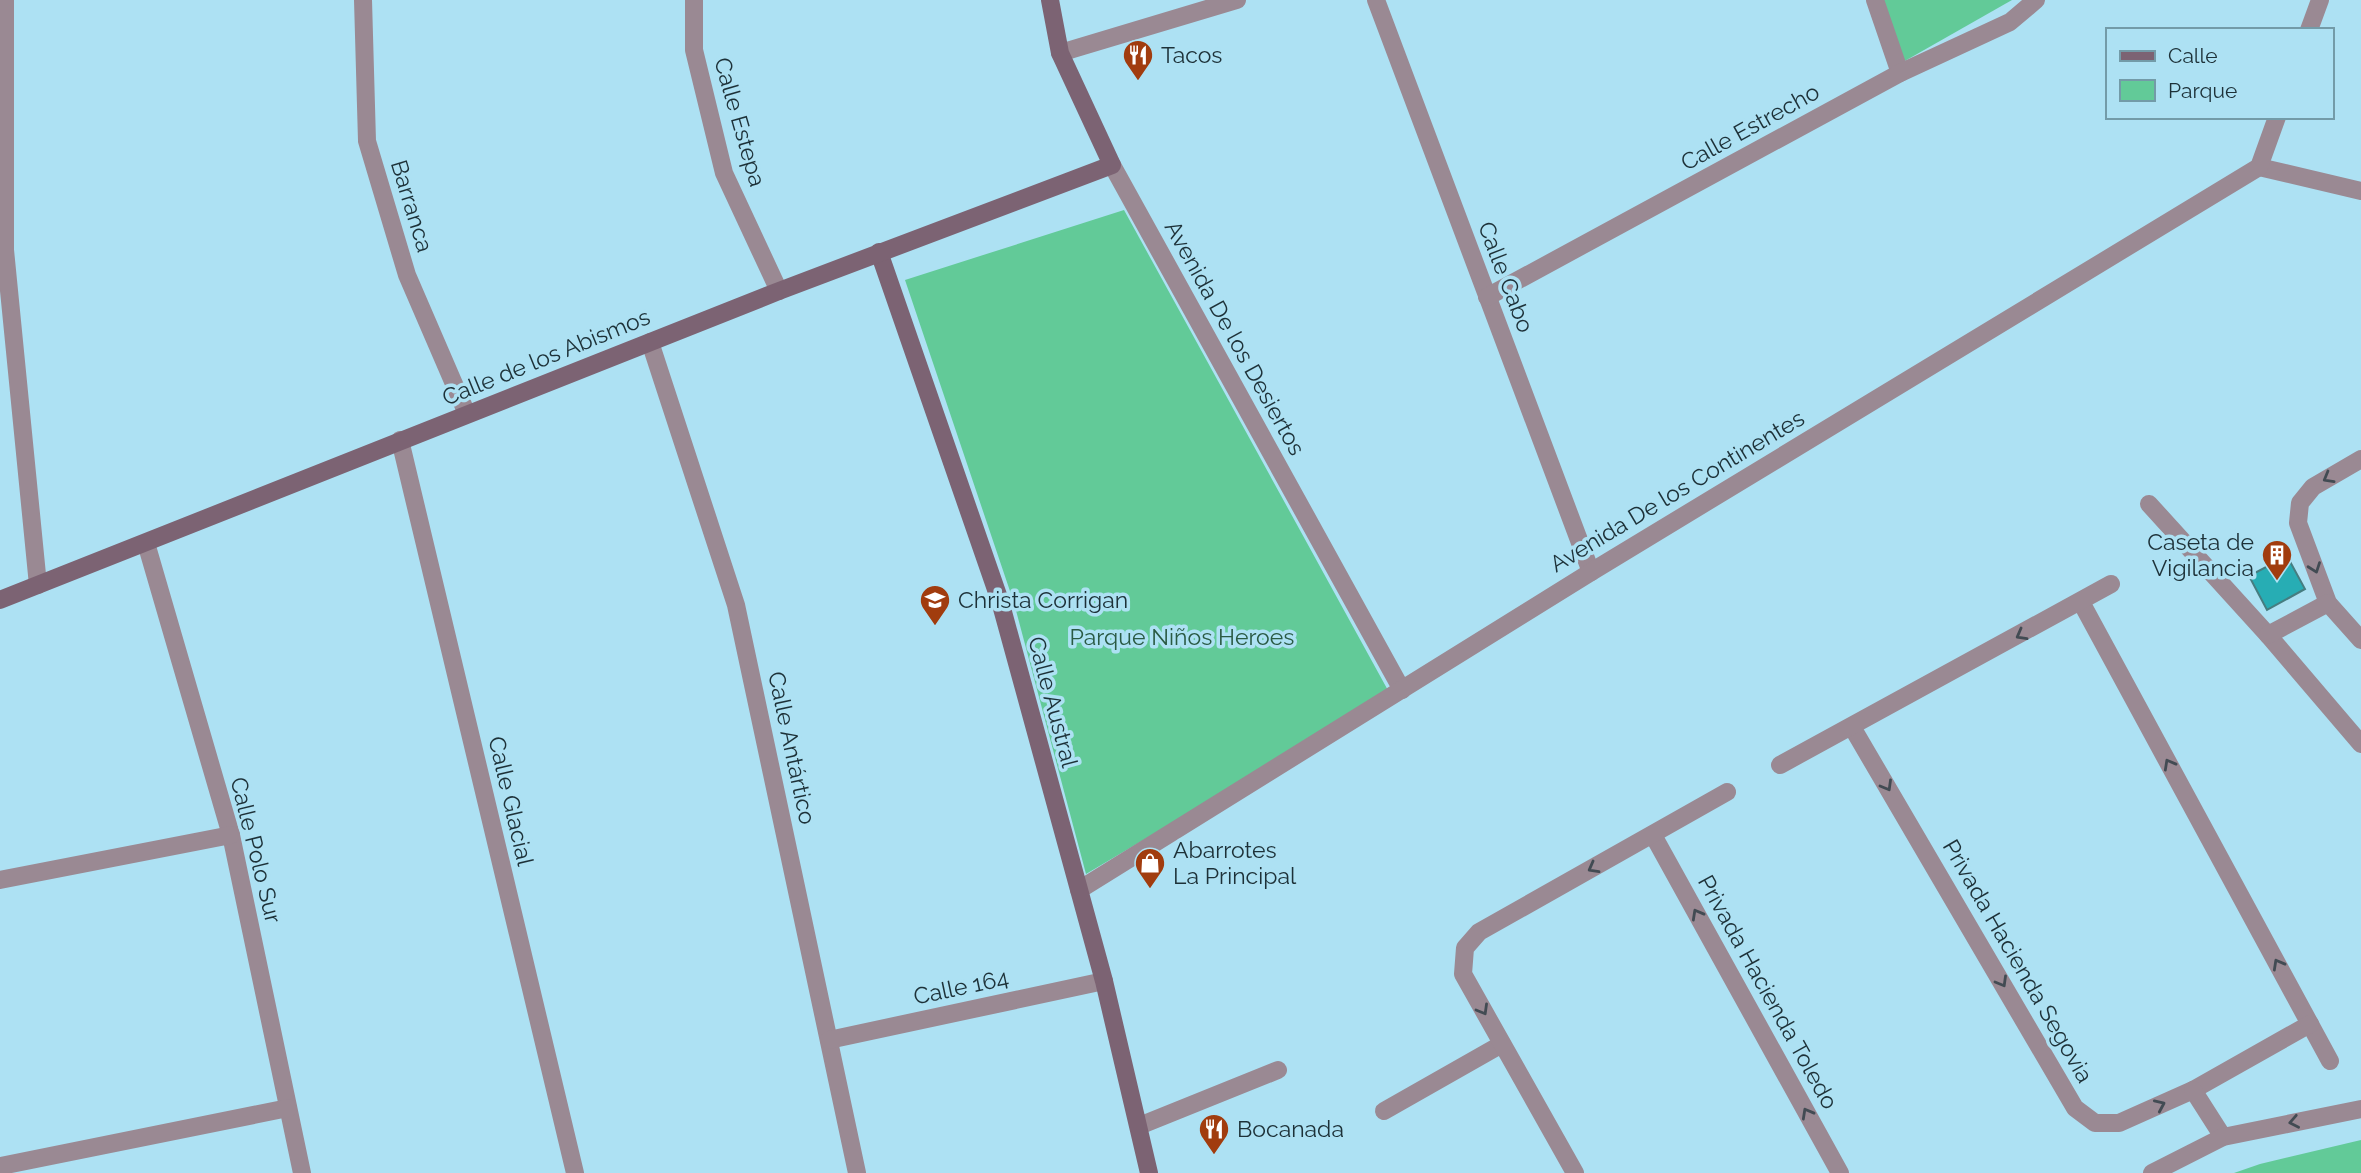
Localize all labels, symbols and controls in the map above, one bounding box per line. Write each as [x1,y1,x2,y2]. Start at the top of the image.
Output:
legend [2106,28,2333,119]
restaurant icon: Tacos [1121,38,1155,82]
place label: Tacos [1161,41,1222,68]
text: Calle [2168,43,2218,68]
street label: Calle Estepa [709,54,772,190]
street label: Calle Estrecho [1676,77,1824,176]
text: Parque [2168,78,2237,103]
street label: Barranca [386,156,439,255]
street label: Avenida De los Desiertos [1160,216,1311,460]
street label: Calle Cabo [1473,218,1540,336]
street label: Calle de los Abismos [438,302,654,411]
street label: Avenida De los Continentes [1545,404,1809,577]
one-way arrow [2322,470,2335,483]
place label: Caseta de Vigilancia [2147,528,2254,581]
building icon: Caseta de Vigilancia [2260,538,2294,582]
one-way arrow [2306,562,2320,574]
school or university icon: Christa Corrigan [918,583,952,627]
place label: Christa Corrigan [958,586,1128,613]
park label: Parque Niños Heroes [1070,623,1294,650]
one-way arrow [2015,627,2028,640]
street label: Calle Austral [1023,634,1084,771]
street label: Calle Antártico [763,669,822,827]
street label: Calle Glacial [483,734,540,869]
one-way arrow [2164,759,2177,772]
street label: Calle Polo Sur [225,774,288,926]
one-way arrow [1878,778,1891,791]
street label: Privada Hacienda Segovia [1938,834,2099,1087]
place label: Abarrotes La Principal [1173,836,1297,889]
shop icon: Abarrotes La Principal [1133,846,1167,890]
one-way arrow [1588,860,1600,873]
street label: Privada Hacienda Toledo [1693,870,1844,1114]
one-way arrow [1692,909,1705,922]
one-way arrow [2272,959,2286,972]
street label: Calle 164 [911,963,1011,1010]
one-way arrow [1993,974,2006,987]
one-way arrow [1475,1003,1488,1016]
one-way arrow [2152,1099,2165,1113]
one-way arrow [1802,1108,1815,1121]
restaurant icon: Bocanada [1197,1112,1231,1156]
one-way arrow [2288,1114,2300,1129]
place label: Bocanada [1237,1115,1344,1142]

